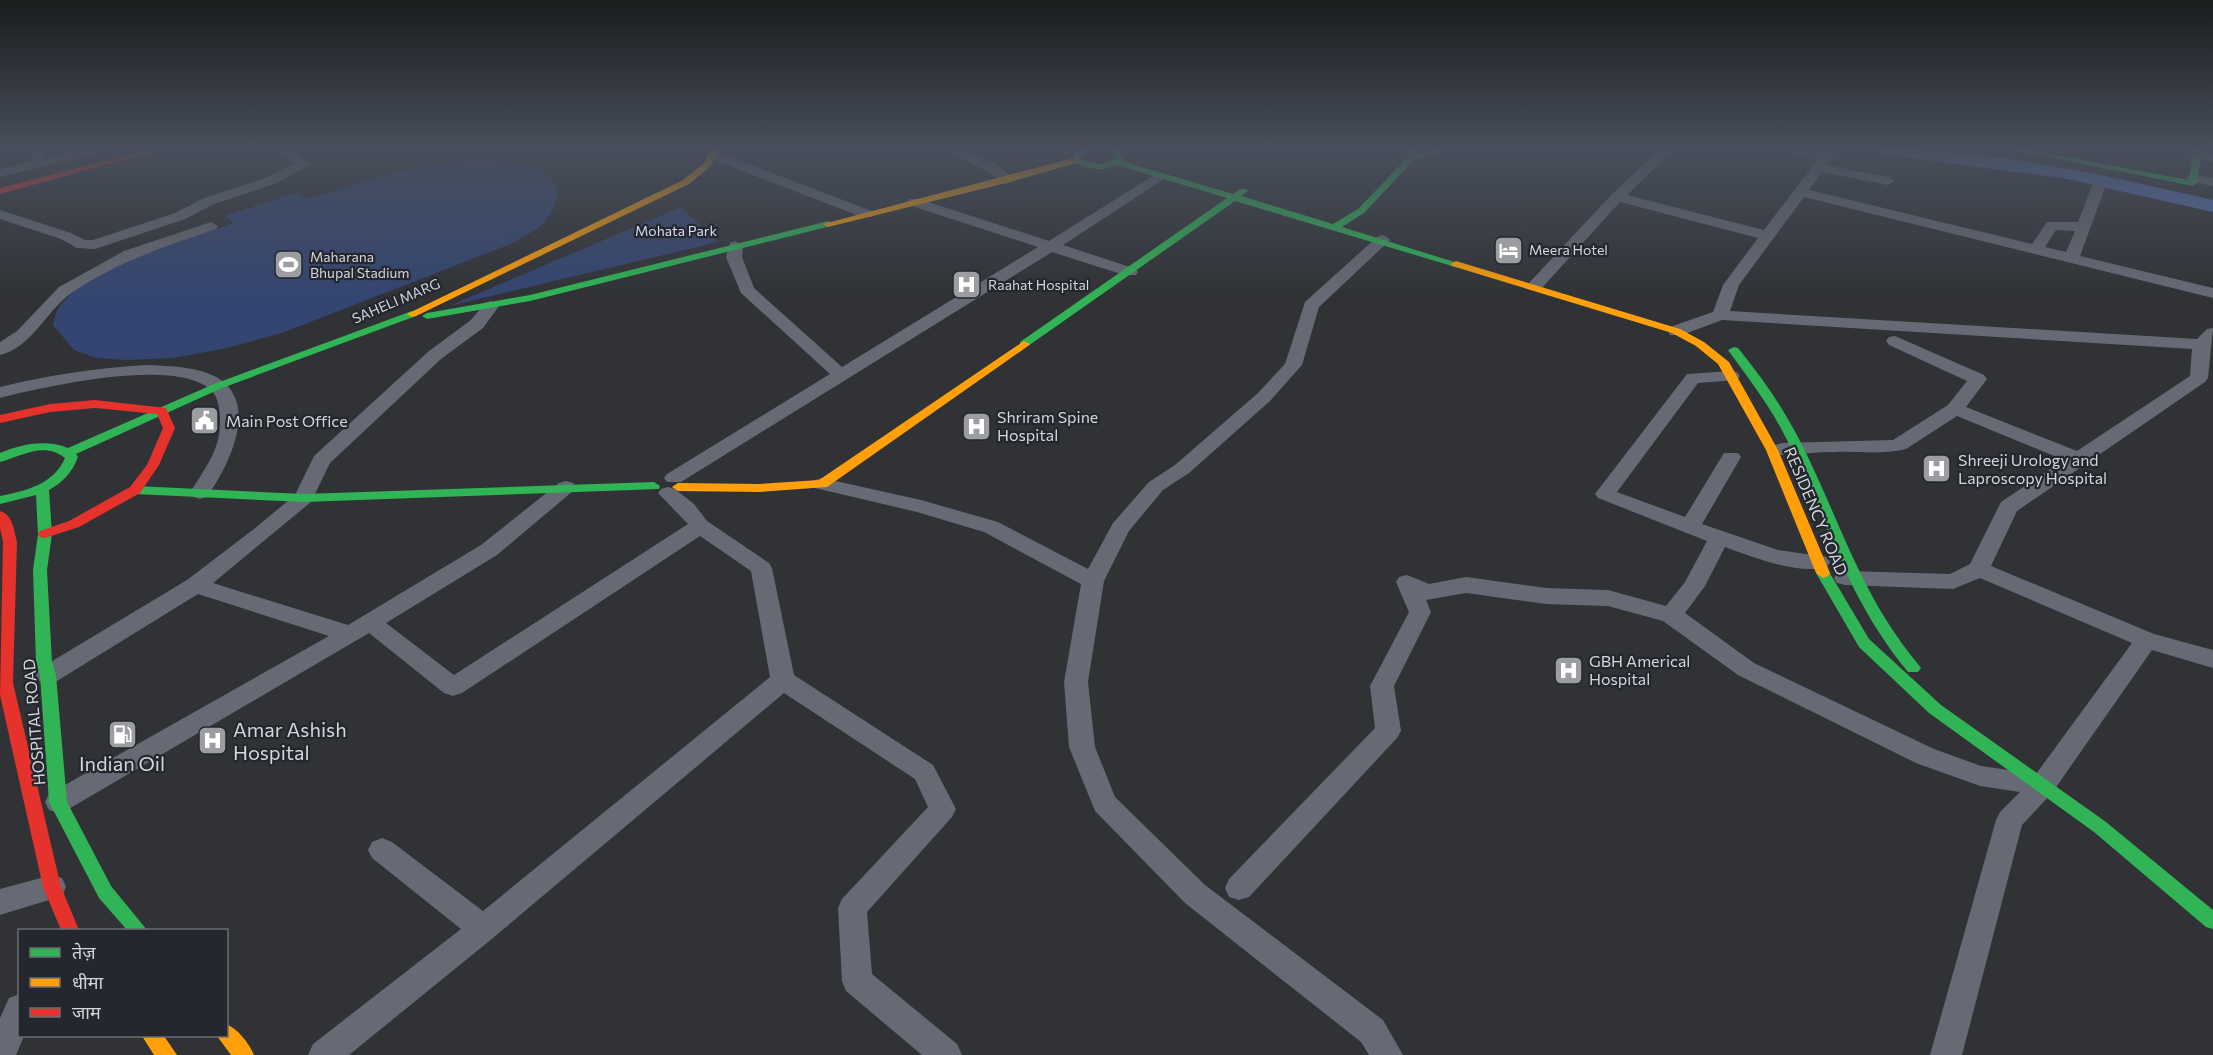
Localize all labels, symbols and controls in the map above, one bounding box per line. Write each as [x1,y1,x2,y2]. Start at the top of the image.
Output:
park label: Mohata Park [635,222,717,239]
hotel icon: Meera Hotel [1492,234,1524,266]
place label: Meera Hotel [1529,241,1608,258]
place label: Maharana Bhupal Stadium [310,248,410,281]
sports icon: Maharana Bhupal Stadium [273,249,305,281]
hospital icon: Raahat Hospital [951,269,983,301]
street label: SAHELI MARG [349,274,442,327]
place label: Raahat Hospital [988,276,1089,293]
public building icon: Main Post Office [189,405,221,437]
place label: Shriram Spine Hospital [997,407,1098,444]
hospital icon: Shriram Spine Hospital [960,410,992,442]
place label: Main Post Office [226,411,348,430]
street label: RESIDENCY ROAD [1781,444,1852,578]
place label: Shreeji Urology and Laproscopy Hospital [1958,450,2107,487]
hospital icon: Shreeji Urology and Laproscopy Hospital [1921,453,1953,485]
place label: GBH Americal Hospital [1589,651,1690,688]
hospital icon: GBH Americal Hospital [1552,654,1584,686]
street label: HOSPITAL ROAD [19,658,48,786]
place label: Amar Ashish Hospital [233,717,347,764]
fuel station icon: Indian Oil [106,718,138,750]
hospital icon: Amar Ashish Hospital [196,725,228,757]
place label: Indian Oil [79,751,165,775]
legend [18,929,228,1037]
text: तेज़ [72,941,96,963]
text: धीमा [72,971,103,993]
text: जाम [72,1001,102,1023]

